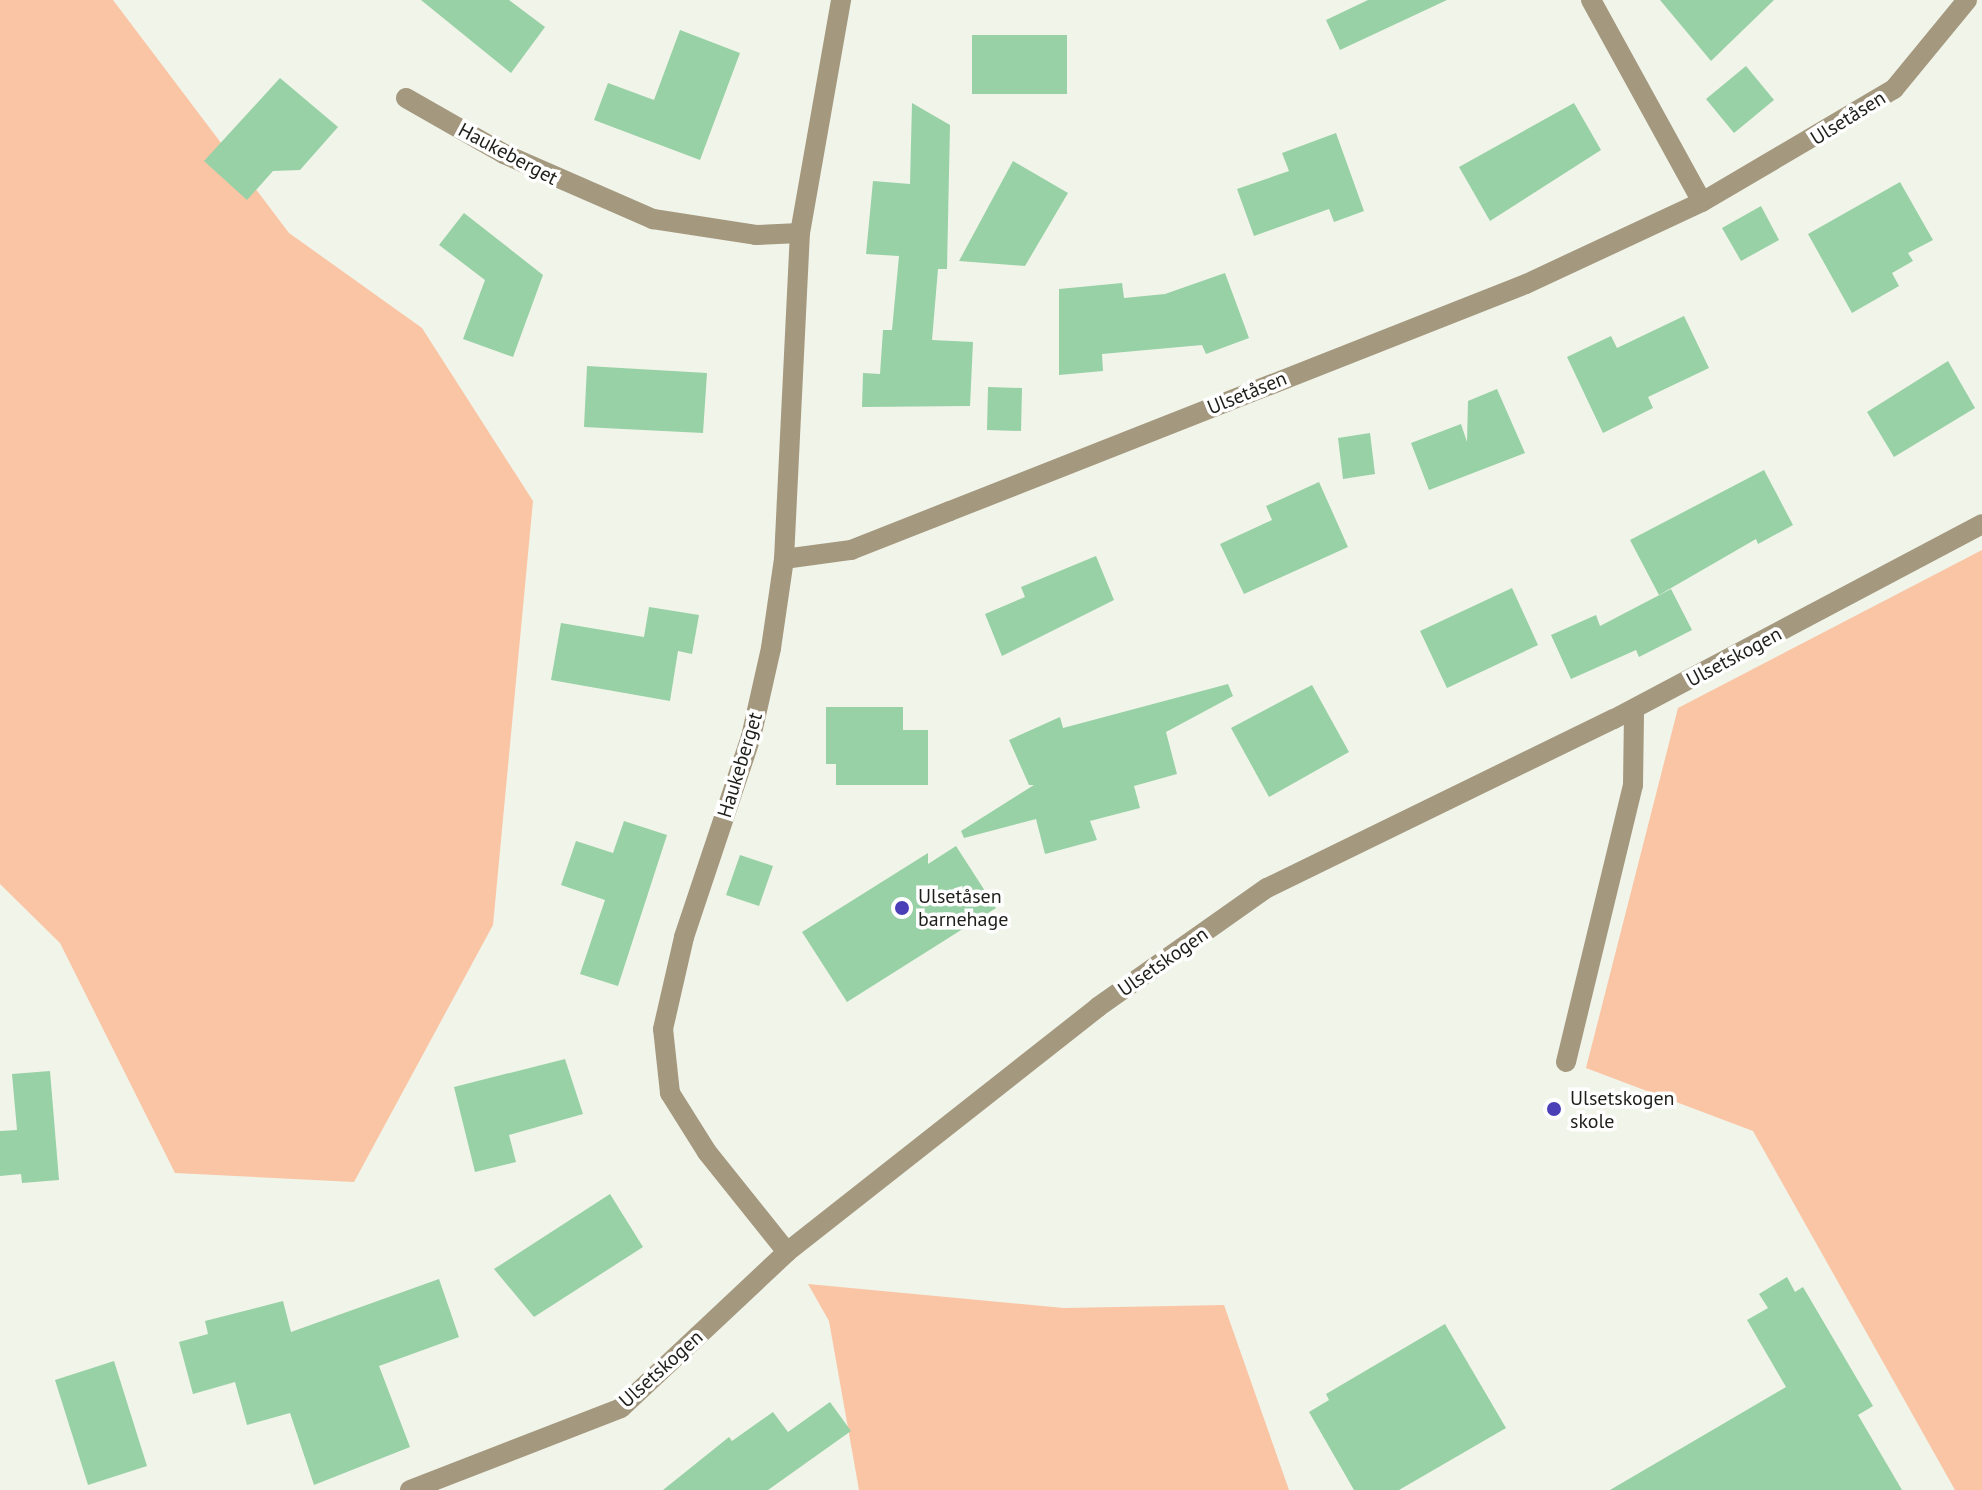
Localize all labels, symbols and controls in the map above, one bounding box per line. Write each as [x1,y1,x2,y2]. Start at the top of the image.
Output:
street label: Ulsetåsen [1806,86,1890,150]
street label: Haukeberget [454,118,562,190]
street label: Ulsetåsen [1204,366,1290,420]
street label: Ulsetskogen [1682,622,1786,692]
street label: Haukeberget [713,709,767,821]
place label: Ulsetåsen barnehage [918,884,1008,931]
marker: Ulsetåsen barnehage [893,899,911,917]
street label: Ulsetskogen [1113,922,1213,1002]
place label: Ulsetskogen skole [1570,1086,1675,1133]
marker: Ulsetskogen skole [1545,1100,1563,1118]
street label: Ulsetskogen [614,1325,708,1413]

